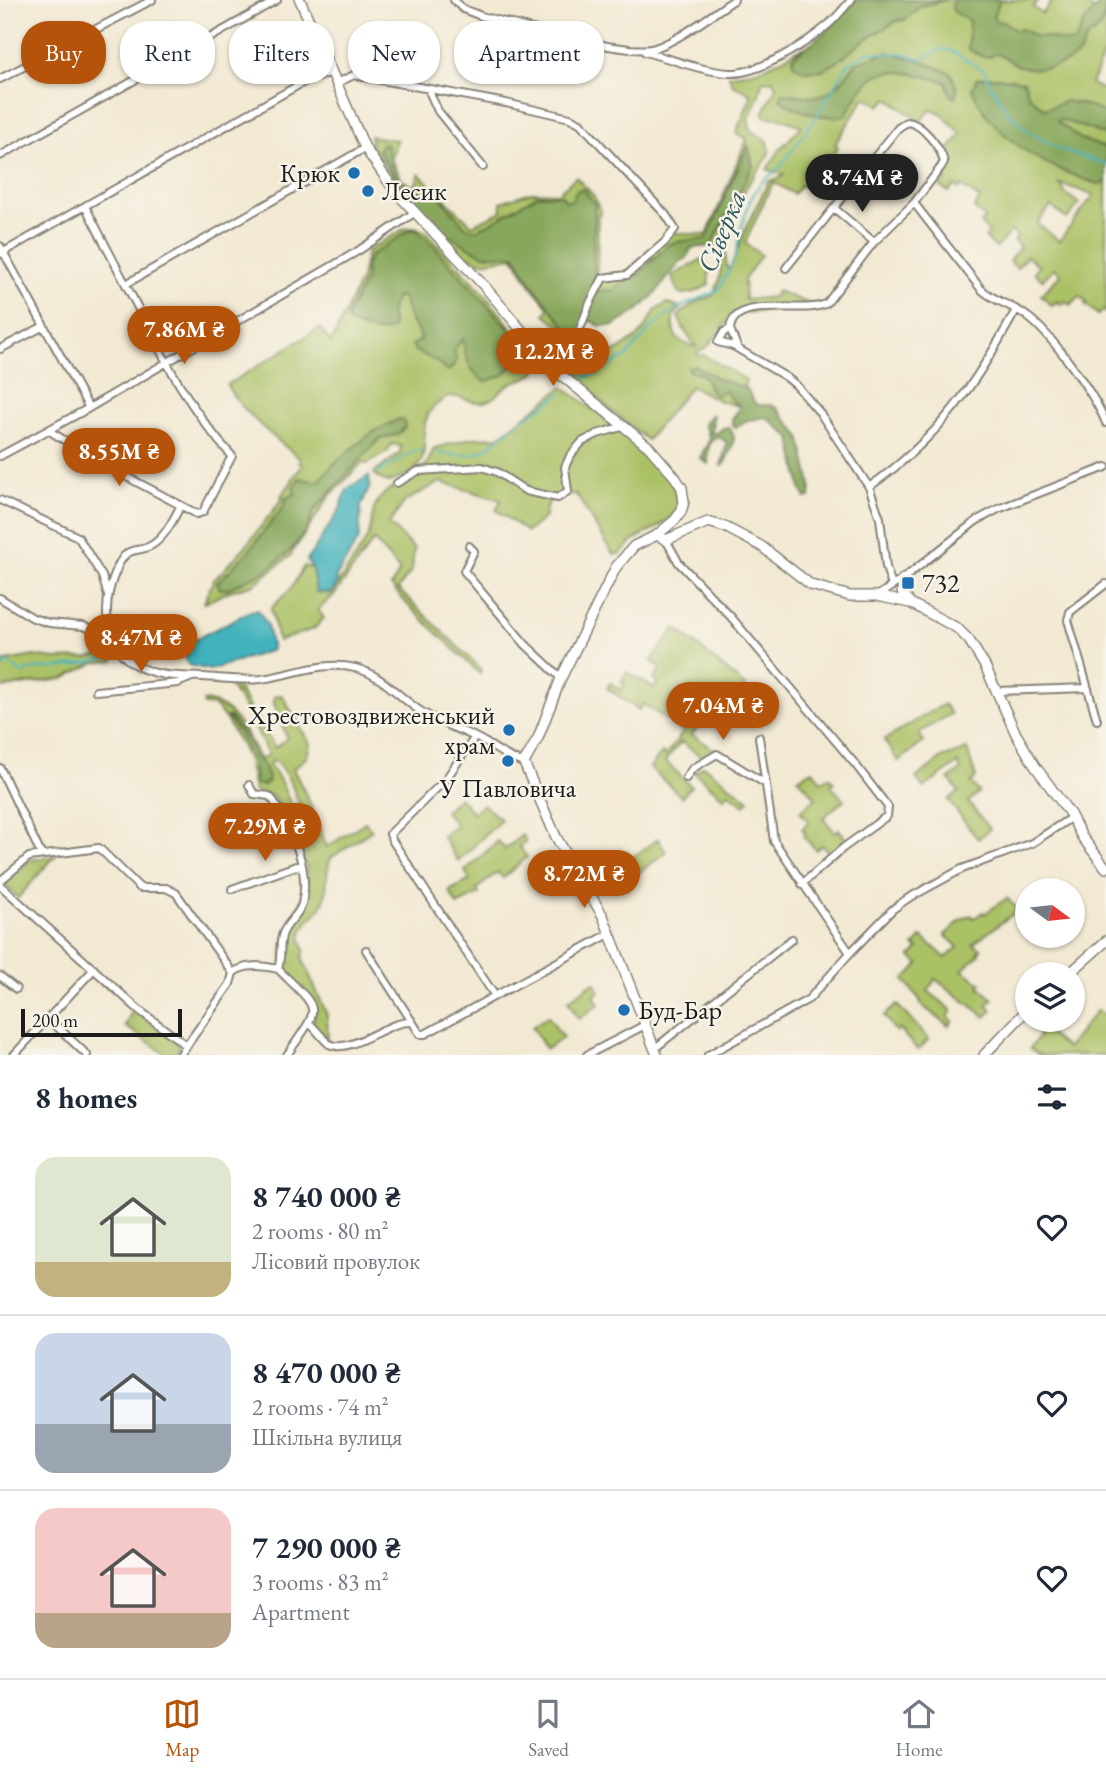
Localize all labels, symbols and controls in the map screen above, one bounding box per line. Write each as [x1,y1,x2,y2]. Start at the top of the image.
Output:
chip: Buy [21,21,106,84]
chip: Rent [120,21,215,84]
chip: Filters [229,21,334,84]
chip: New [348,21,440,84]
chip: Apartment [454,21,604,84]
pin: 8.74M ₴ [797,154,927,214]
place label: Крюк [280,156,341,190]
text: 8.74M ₴ [821,162,903,192]
marker: Крюк [346,165,362,181]
place label: Лесик [382,174,447,208]
marker: Лесик [360,183,376,199]
water label: Сіверка [688,185,754,277]
pin: 7.86M ₴ [119,306,249,366]
text: 7.86M ₴ [143,314,225,344]
pin: 12.2M ₴ [488,328,618,388]
text: 12.2M ₴ [512,336,594,366]
pin: 8.55M ₴ [54,428,184,488]
text: 8.55M ₴ [78,436,160,466]
place label: 732 [922,566,960,600]
marker: 732 [900,575,916,591]
pin: 8.47M ₴ [76,614,206,674]
text: 8.47M ₴ [100,622,182,652]
pin: 7.04M ₴ [658,682,788,742]
text: 7.04M ₴ [682,690,764,720]
place label: Хрестовоздвиженський храм [247,698,495,762]
marker: Хрестовоздвиженський храм [501,722,517,738]
marker: У Павловича [500,753,516,769]
place label: У Павловича [439,771,577,805]
pin: 7.29M ₴ [200,804,330,863]
text: 7.29M ₴ [224,811,306,841]
pin: 8.72M ₴ [519,850,649,910]
text: 8.72M ₴ [543,858,625,888]
north arrow [1015,878,1085,948]
map controls [1015,878,1085,1032]
button: layers [1015,962,1085,1032]
place label: Буд-Бар [638,993,722,1027]
marker: Буд-Бар [616,1002,632,1018]
scale bar [21,1006,182,1038]
text: 200 m [32,1008,78,1033]
text: 8 homes [35,1078,137,1117]
icon: filters [1033,1078,1071,1116]
text: 8 740 000 ₴ [252,1177,401,1216]
icon: home [91,1185,175,1269]
icon: heart [1033,1208,1071,1246]
text: 2 rooms · 80 m² [252,1216,389,1246]
text: Лісовий провулок [252,1246,420,1276]
text: 8 470 000 ₴ [252,1353,401,1392]
icon: home [91,1361,175,1445]
icon: heart [1033,1384,1071,1422]
text: 2 rooms · 74 m² [252,1392,389,1422]
text: Шкільна вулиця [252,1422,402,1452]
text: 7 290 000 ₴ [252,1528,401,1567]
icon: home [91,1536,175,1620]
icon: heart [1033,1559,1071,1597]
text: 3 rooms · 83 m² [252,1567,389,1597]
text: Apartment [252,1597,350,1627]
tab: Map [163,1695,201,1762]
tab: Saved [528,1695,569,1762]
tab: Home [896,1695,943,1762]

